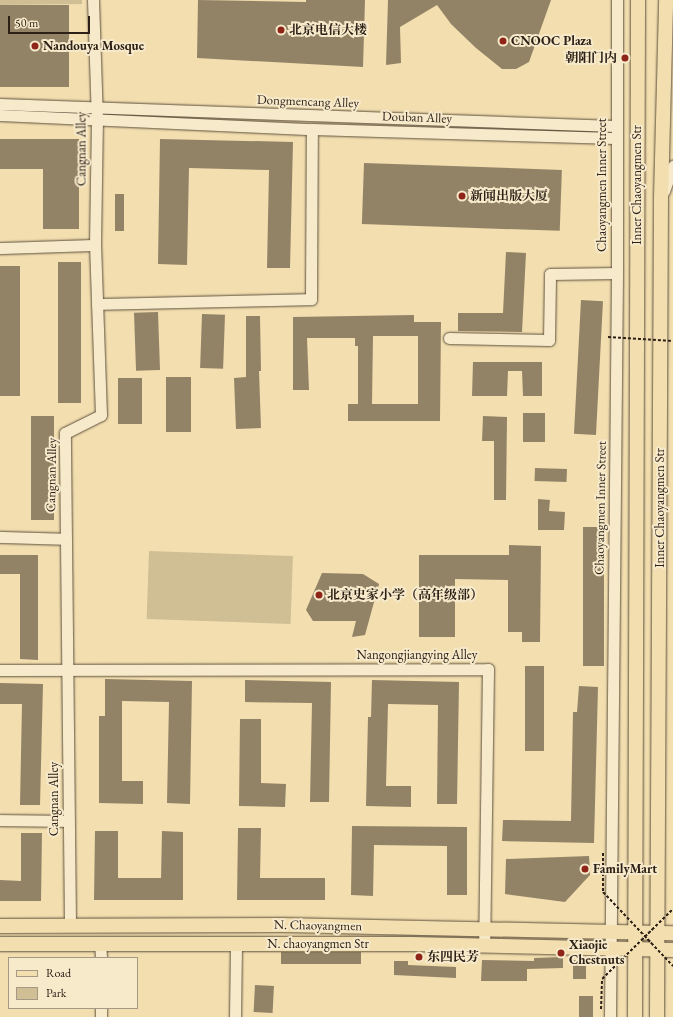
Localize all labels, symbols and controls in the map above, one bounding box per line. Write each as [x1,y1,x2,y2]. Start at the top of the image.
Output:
scale bar [10,8,92,34]
text: 50 m [15,15,38,31]
place label: 北京电信大楼 [289,22,367,38]
marker: 北京电信大楼 [276,25,286,35]
place label: CNOOC Plaza [511,33,592,49]
marker: CNOOC Plaza [498,36,508,46]
place label: Nandouya Mosque [43,38,144,54]
marker: Nandouya Mosque [30,41,40,51]
place label: 朝阳门内 [565,50,617,66]
marker: 朝阳门内 [620,53,630,63]
street label: Dongmencang Alley [257,92,359,112]
street label: Douban Alley [382,109,452,127]
street label: Cangnan Alley [74,112,90,186]
street label: Chaoyangmen Inner Street [594,118,610,252]
street label: Inner Chaoyangmen Str [629,125,645,245]
place label: 新闻出版大厦 [470,188,548,204]
marker: 新闻出版大厦 [457,191,467,201]
street label: Cangnan Alley [44,438,60,512]
street label: Chaoyangmen Inner Street [592,441,610,575]
street label: Inner Chaoyangmen Str [652,448,668,568]
place label: 北京史家小学（高年级部） [327,587,483,603]
marker: 北京史家小学（高年级部） [314,590,324,600]
street label: Nangongjiangying Alley [356,647,478,663]
street label: Cangnan Alley [46,762,62,836]
place label: FamilyMart [593,861,657,877]
marker: FamilyMart [580,864,590,874]
street label: N. Chaoyangmen [274,917,362,935]
street label: N. chaoyangmen Str [267,936,369,952]
place label: Xiaojie Chestnuts [569,938,625,969]
marker: Xiaojie Chestnuts [556,948,566,958]
place label: 东四民芳 [427,949,479,965]
marker: 东四民芳 [414,952,424,962]
legend [8,957,138,1009]
text: Road [46,965,71,981]
text: Park [46,985,66,1001]

